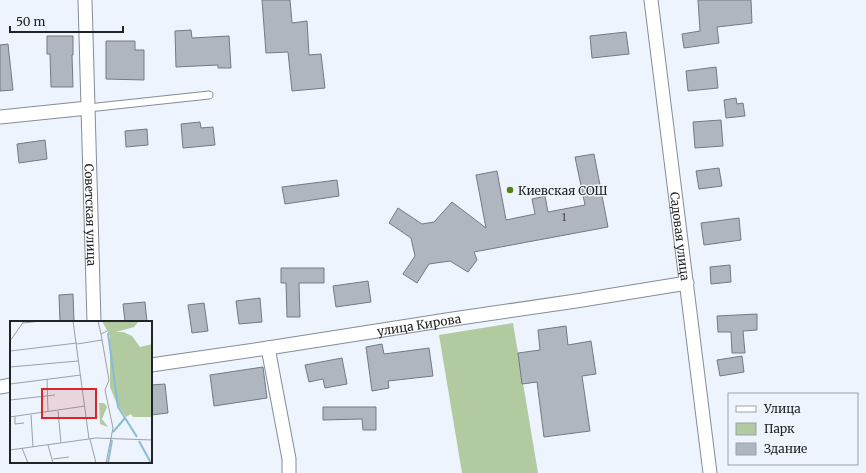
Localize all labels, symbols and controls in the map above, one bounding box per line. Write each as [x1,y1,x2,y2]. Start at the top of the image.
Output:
scale bar [10,8,123,34]
text: 50 m [16,14,45,29]
street label: Советская улица [82,163,100,267]
place label: Киевская СОШ [518,183,608,198]
marker: Киевская СОШ [505,185,515,195]
street label: Садовая улица [667,191,694,282]
house number: 1 [562,211,567,224]
street label: улица Кирова [376,310,462,338]
inset map [10,321,152,463]
legend [728,393,858,465]
text: Улица [763,401,801,416]
text: Парк [764,421,795,436]
text: Здание [764,441,807,456]

